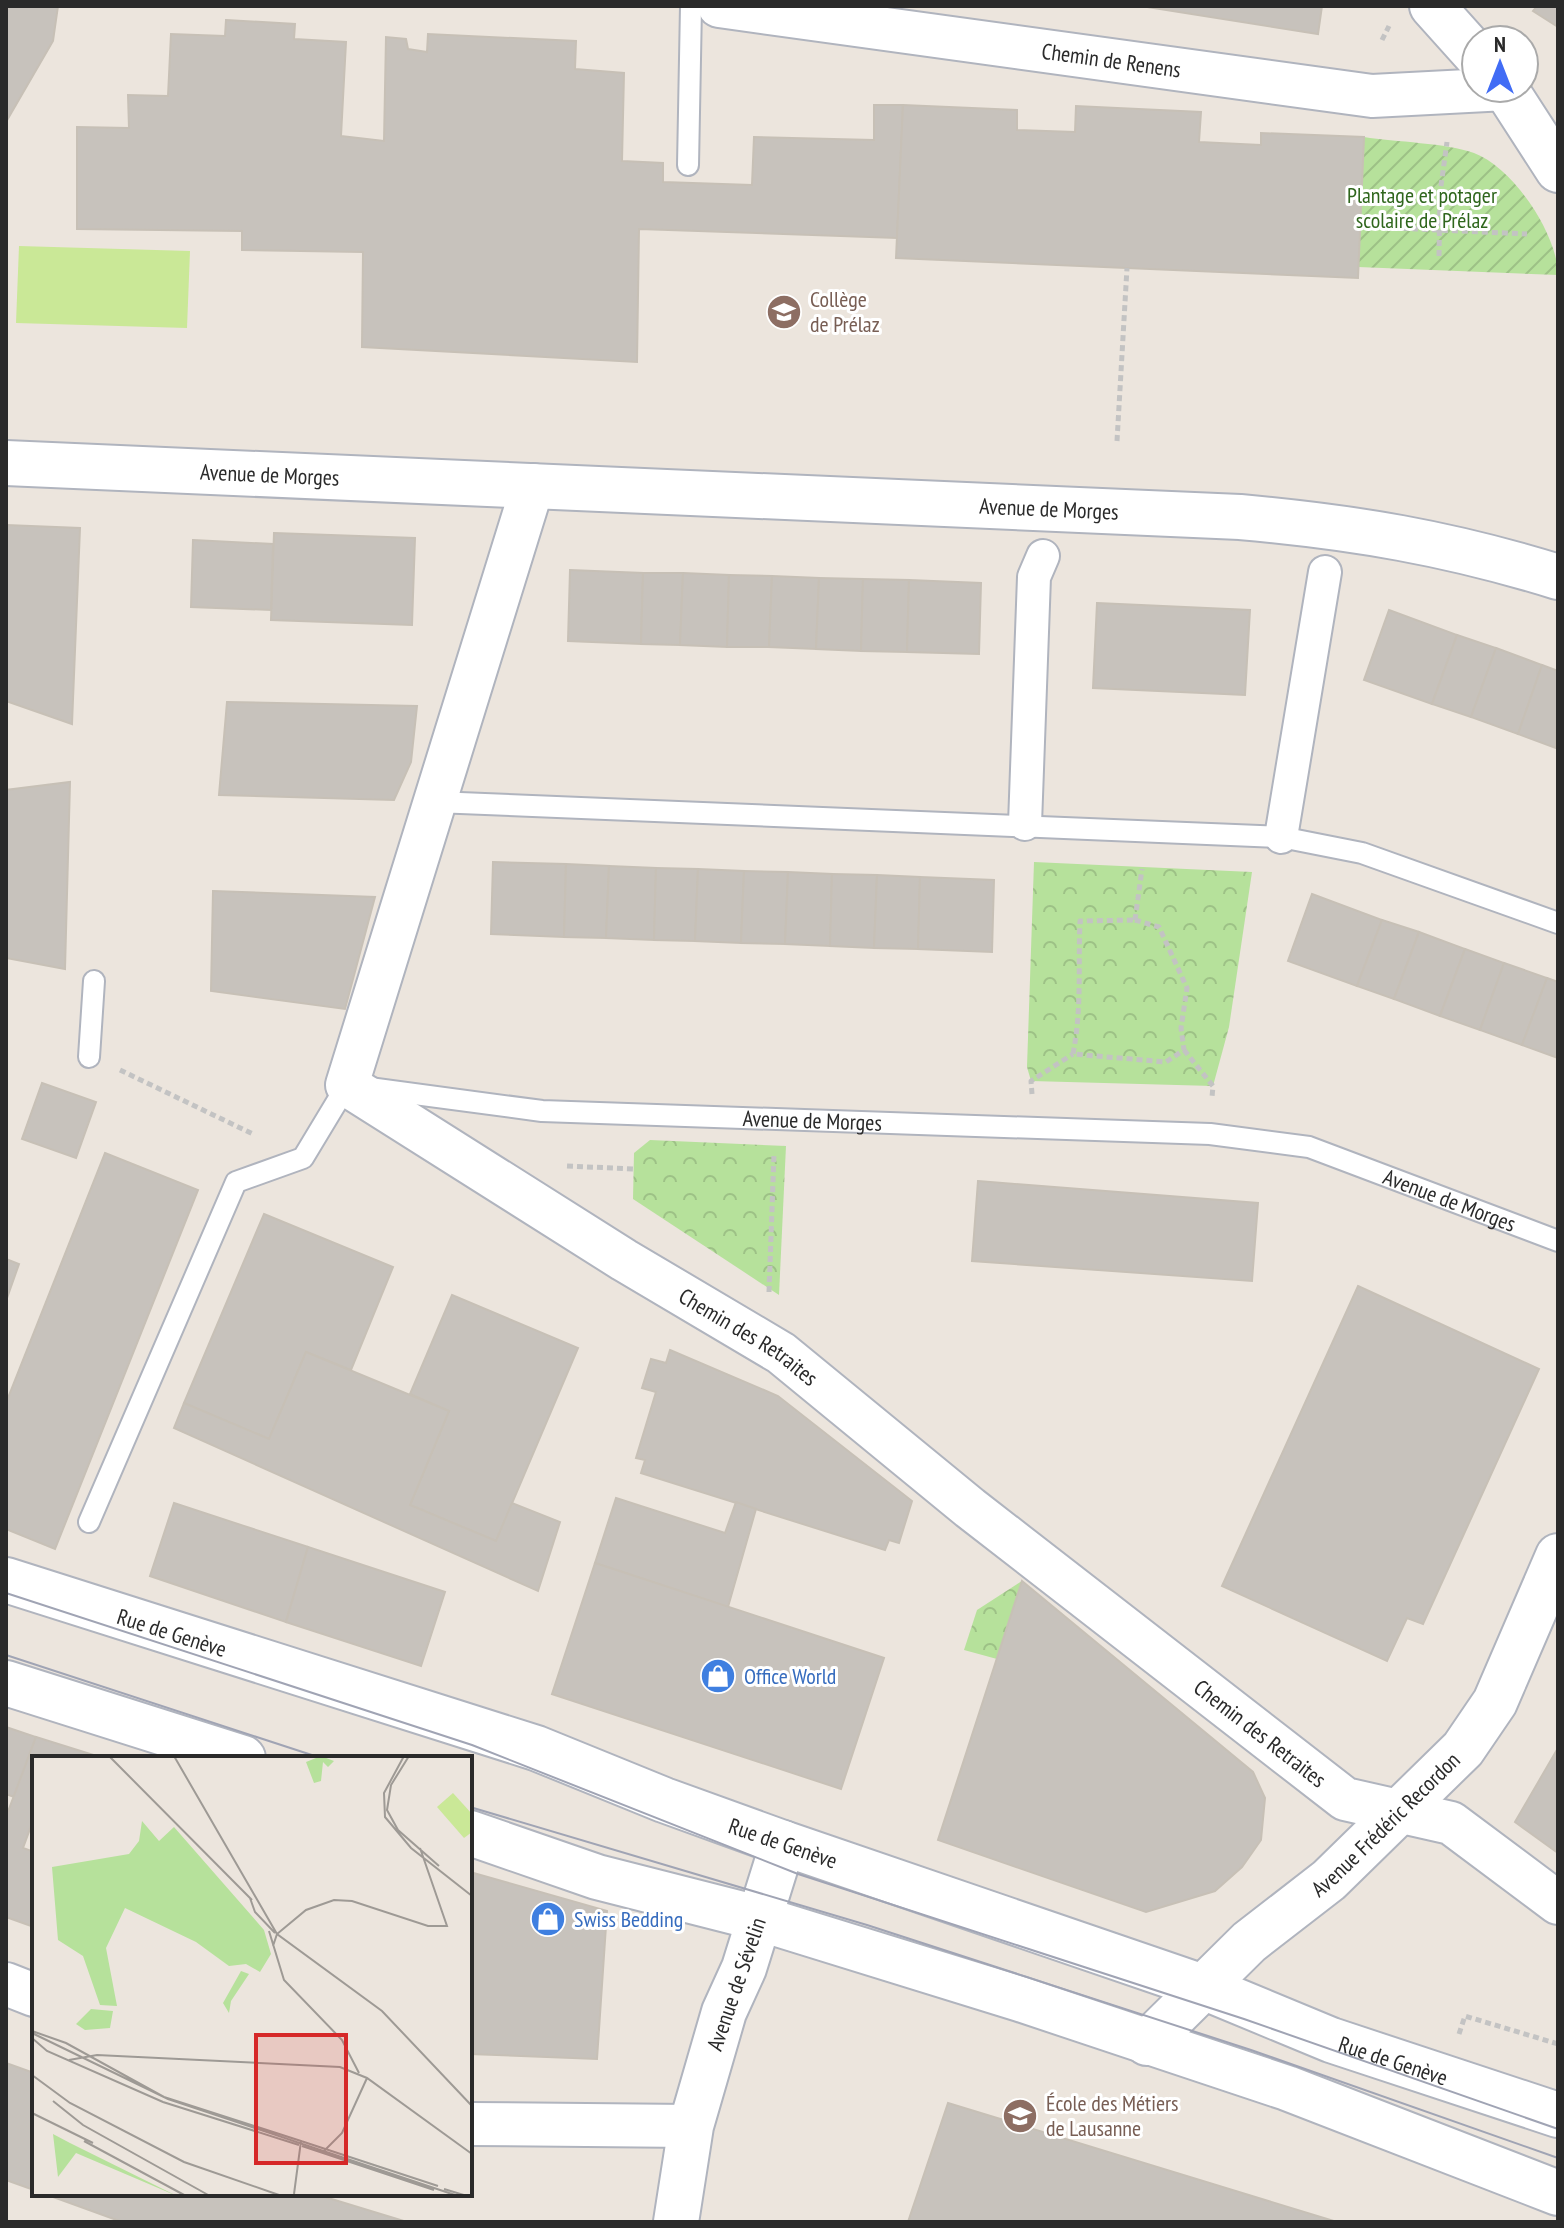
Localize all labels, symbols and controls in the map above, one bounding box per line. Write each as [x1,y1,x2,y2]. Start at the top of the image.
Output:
north arrow [1460,24,1540,104]
text: N [1494,30,1506,58]
street label: Chemin de Renens [1040,37,1183,84]
park label: Plantage et potager scolaire de Prélaz [1347,181,1497,234]
place label: Collège de Prélaz [810,285,880,338]
school or university icon: Collège de Prélaz [765,293,803,331]
street label: Avenue de Morges [200,458,340,492]
street label: Avenue de Morges [979,492,1119,526]
street label: Avenue de Morges [742,1104,882,1137]
street label: Avenue de Morges [1379,1162,1520,1238]
street label: Chemin des Retraites [674,1282,824,1392]
street label: Rue de Genève [114,1602,230,1663]
shop icon: Office World [699,1657,737,1695]
place label: Office World [744,1662,836,1690]
street label: Chemin des Retraites [1188,1673,1332,1793]
street label: Avenue Frédéric Recordon [1305,1746,1466,1903]
inset map [32,1756,472,2196]
street label: Rue de Genève [725,1811,841,1875]
shop icon: Swiss Bedding [529,1900,567,1938]
place label: Swiss Bedding [574,1905,683,1933]
street label: Avenue de Sévelin [700,1914,772,2054]
street label: Rue de Genève [1335,2029,1451,2092]
place label: École des Métiers de Lausanne [1046,2089,1178,2142]
school or university icon: École des Métiers de Lausanne [1001,2097,1039,2135]

